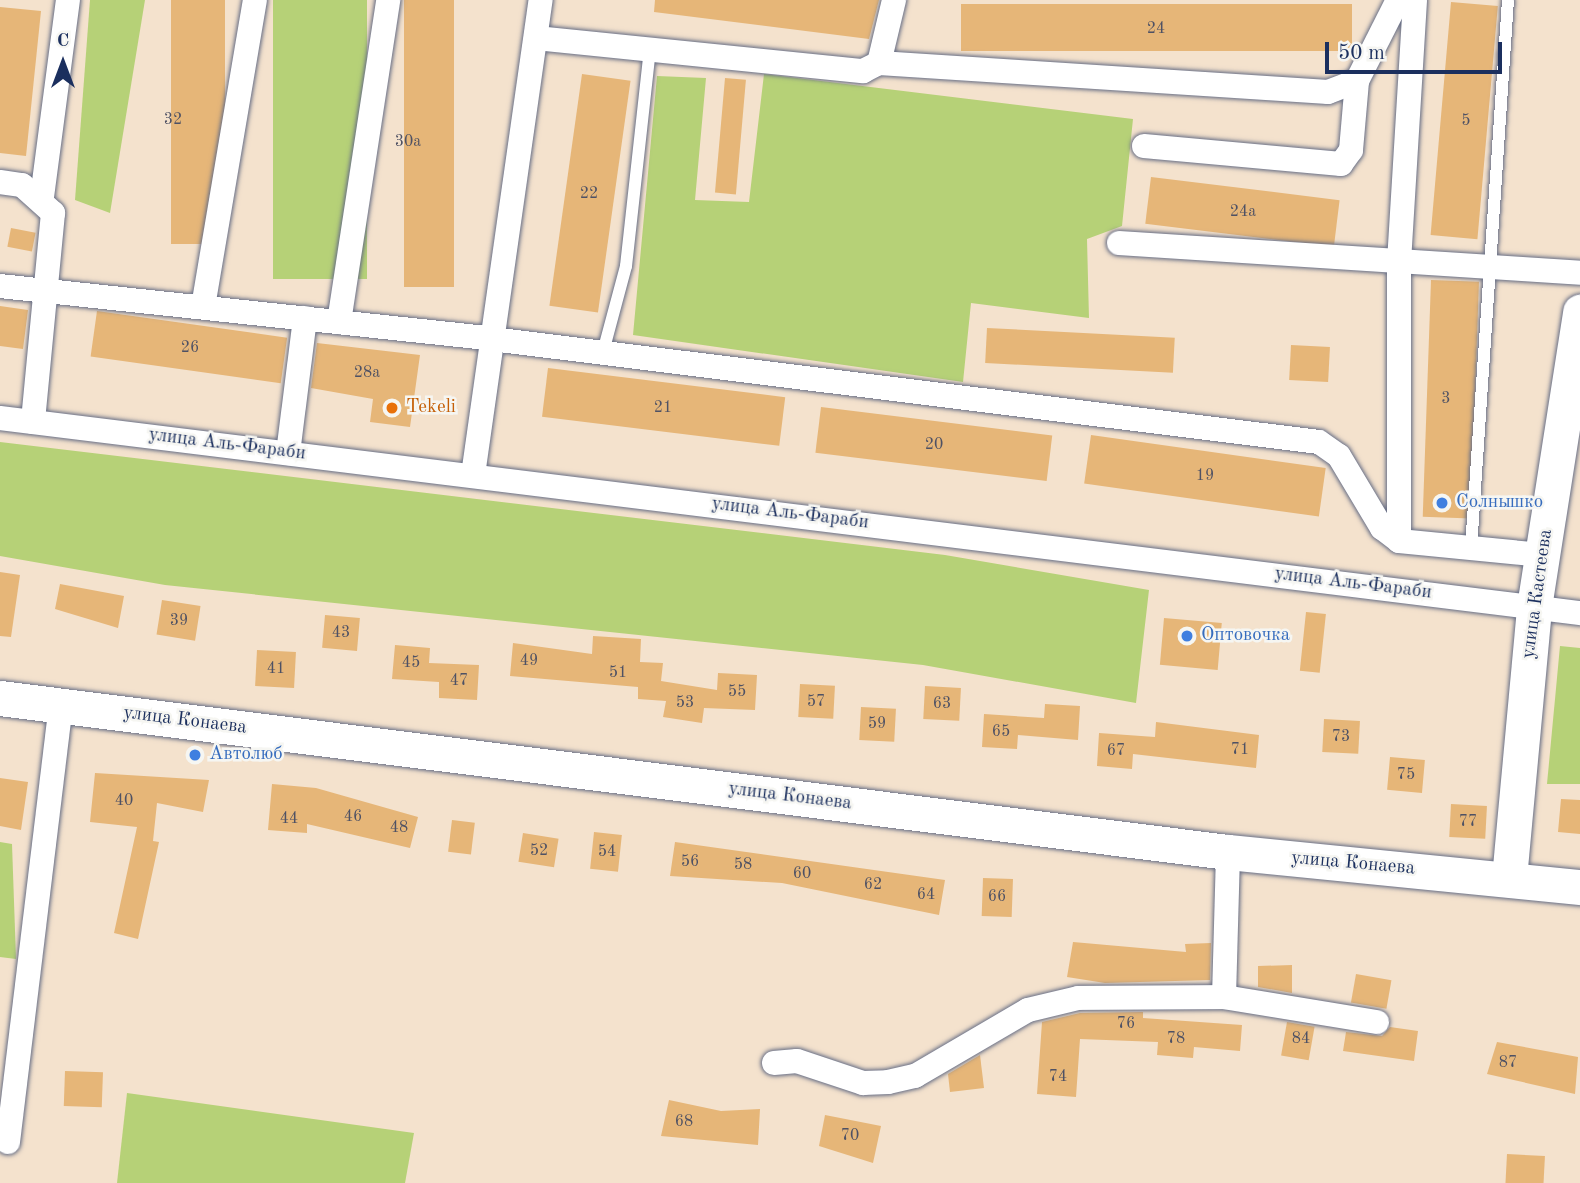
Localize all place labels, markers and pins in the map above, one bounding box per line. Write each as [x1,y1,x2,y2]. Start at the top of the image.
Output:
place label: Tekeli [406,397,456,419]
marker: Tekeli [384,400,400,416]
place label: Солнышко [1456,492,1543,514]
marker: Солнышко [1434,495,1450,511]
place label: Оптовочка [1201,625,1290,647]
marker: Оптовочка [1179,628,1195,644]
place label: Автолюб [209,744,283,766]
marker: Автолюб [187,747,203,763]

